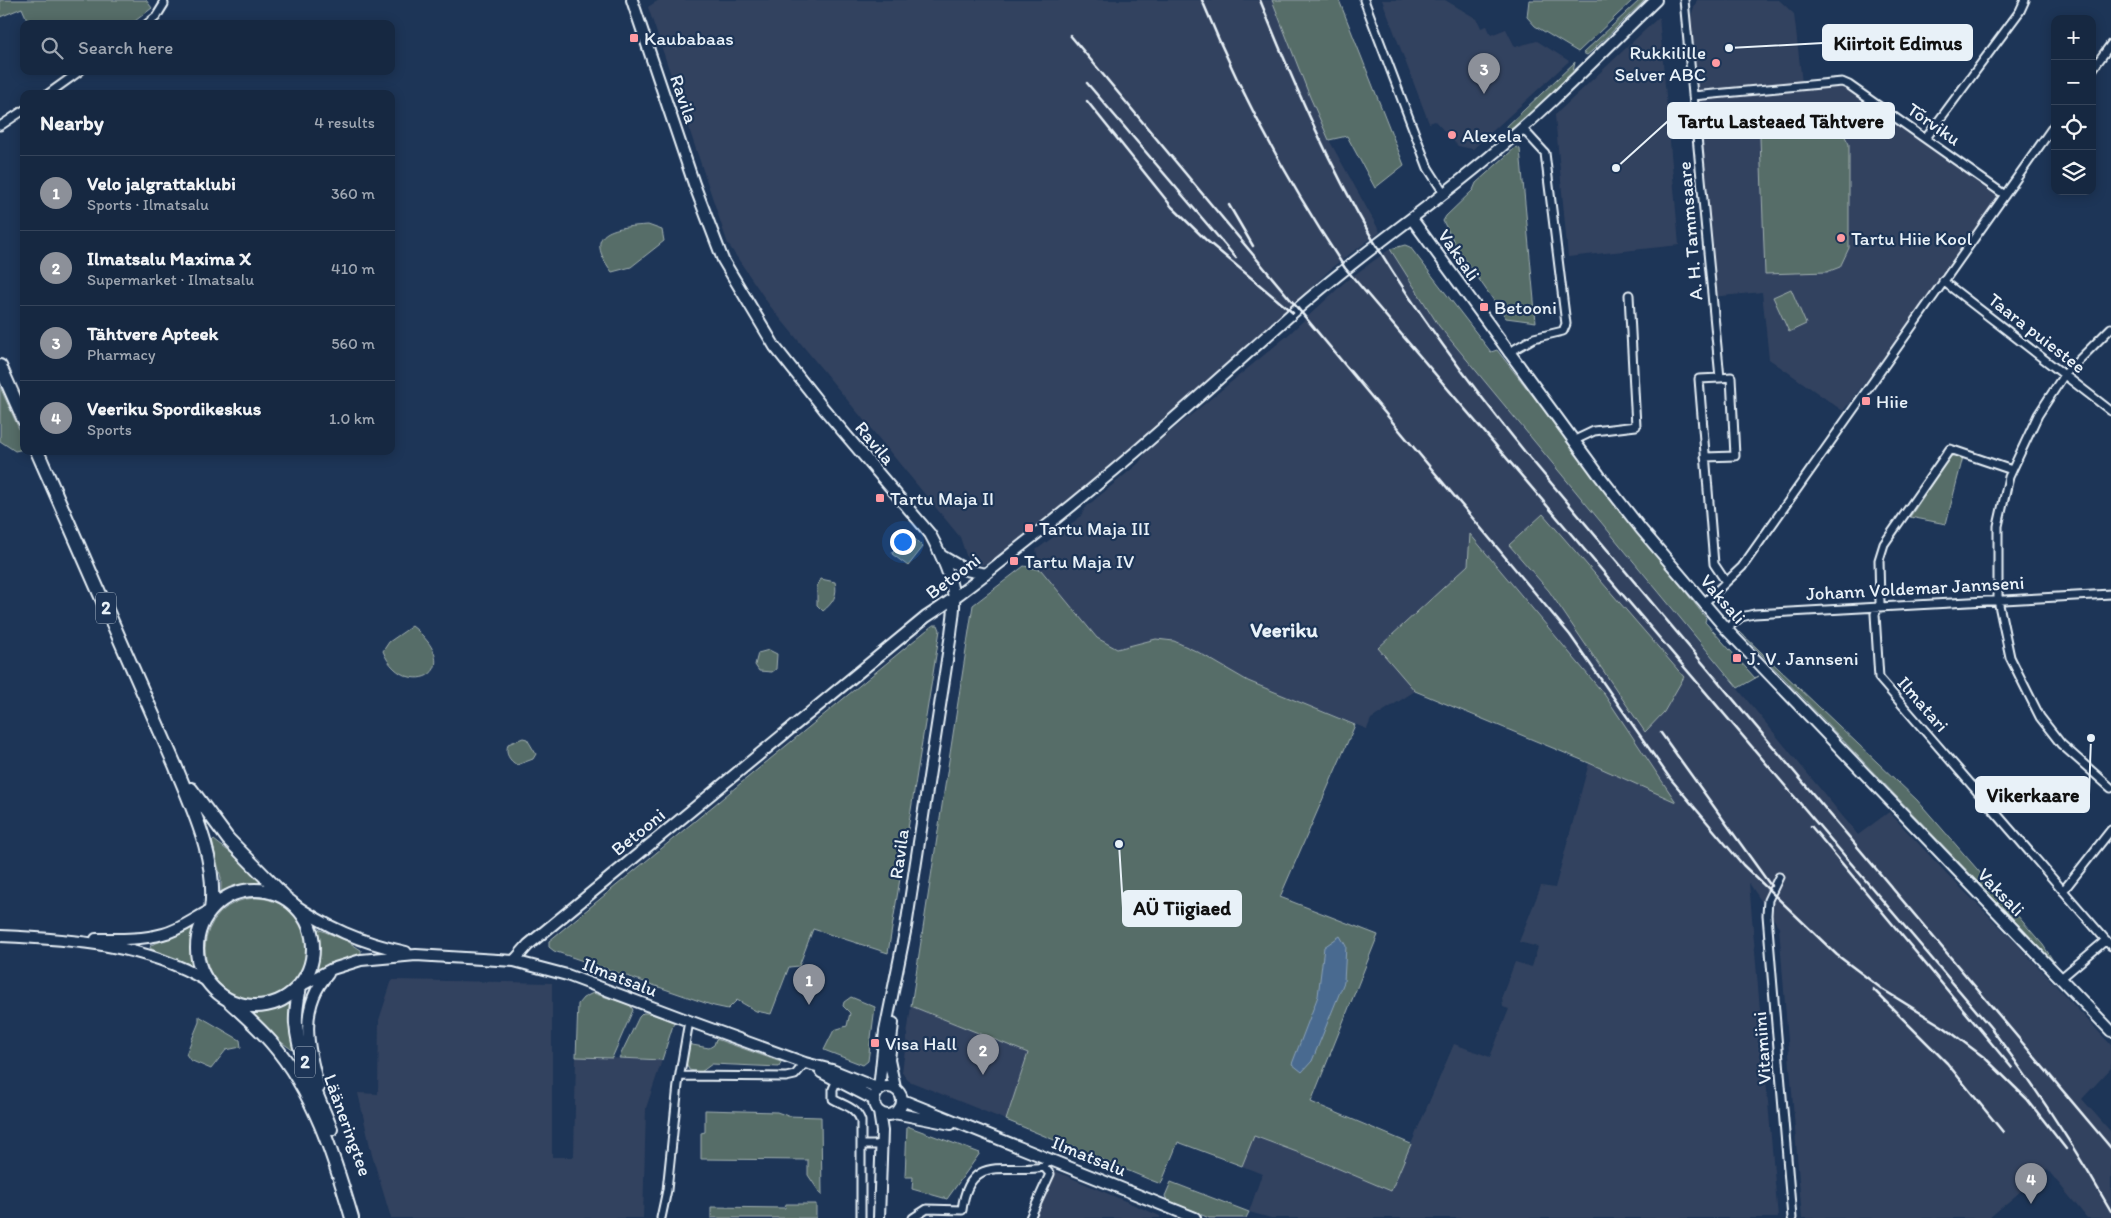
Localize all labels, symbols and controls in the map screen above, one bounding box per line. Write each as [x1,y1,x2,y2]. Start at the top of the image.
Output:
map controls [2051,15,2096,195]
button: + [2051,15,2096,60]
search box [20,20,395,75]
callout: Kiirtoit Edimus [1823,25,1972,60]
place label: Kaubabaas [644,27,734,50]
text: Kiirtoit Edimus [1833,31,1963,55]
marker: Kaubabaas [628,32,640,44]
icon: search [38,34,66,62]
text: Search here [78,36,173,59]
place label: Rukkilille Selver ABC [1615,41,1706,86]
pin: 3 [1468,53,1500,94]
marker: Rukkilille Selver ABC [1710,57,1722,69]
button: − [2051,60,2096,105]
street label: Ravila [665,72,703,127]
street label: Tõrviku [1903,97,1965,151]
callout: Tartu Lasteaed Tähtvere [1668,103,1894,138]
button: locate [2051,105,2096,150]
text: Tartu Lasteaed Tähtvere [1677,109,1884,133]
text: Nearby [40,110,104,135]
text: 4 results [314,113,375,132]
place label: Alexela [1462,124,1522,147]
marker: Alexela [1446,129,1458,141]
button: layers [2051,150,2096,195]
street label: A. H. Tammsaare [1672,161,1708,301]
text: Velo jalgrattaklubi [87,172,236,195]
text: 1 [52,184,60,203]
text: 360 m [331,184,375,203]
text: Sports · Ilmatsalu [87,195,209,214]
street label: Vaksali [1433,225,1485,285]
place label: Tartu Hiie Kool [1851,227,1973,250]
marker: Tartu Hiie Kool [1835,232,1847,244]
text: Ilmatsalu Maxima X [87,247,251,270]
text: 2 [52,259,60,278]
text: 410 m [331,259,375,278]
text: Supermarket · Ilmatsalu [87,270,254,289]
street label: Taara puiestee [1984,288,2090,378]
place label: Betooni [1494,296,1557,319]
marker: Betooni [1478,301,1490,313]
text: Tähtvere Apteek [87,322,218,345]
text: 3 [52,334,60,353]
text: 560 m [331,334,375,353]
text: Pharmacy [87,345,155,364]
place label: Hiie [1876,390,1908,413]
marker: Hiie [1860,395,1872,407]
text: Veeriku Spordikeskus [87,397,261,420]
text: 4 [51,409,61,428]
text: 1.0 km [329,409,375,428]
street label: Ravila [850,416,900,470]
text: Sports [87,420,132,439]
place label: Tartu Maja II [890,487,994,510]
marker: Tartu Maja II [874,492,886,504]
place label: Tartu Maja III [1039,517,1150,540]
marker: Tartu Maja III [1023,522,1035,534]
your location [890,529,916,555]
street label: Betooni [921,548,985,604]
place label: Tartu Maja IV [1024,550,1134,573]
marker: Tartu Maja IV [1008,555,1020,567]
street label: Vaksali [1695,570,1751,628]
street label: Johann Voldemar Jannseni [1805,571,2025,605]
road number: 2 [96,592,116,624]
district label: Veeriku [1250,617,1318,642]
place label: J. V. Jannseni [1747,647,1859,670]
marker: J. V. Jannseni [1731,652,1743,664]
street label: Ilmatari [1892,671,1954,737]
callout: Vikerkaare [1976,777,2089,812]
text: Vikerkaare [1987,783,2080,807]
street label: Betooni [606,803,670,861]
street label: Ravila [884,827,914,880]
street label: Vaksali [1973,863,2029,921]
callout: AÜ Tiigiaed [1123,891,1241,926]
text: AÜ Tiigiaed [1132,896,1231,921]
street label: Ilmatsalu [579,952,661,1002]
pin: 1 [793,964,825,1005]
street label: Vitamiini [1748,1011,1776,1085]
place label: Visa Hall [885,1032,958,1055]
pin: 2 [967,1034,999,1075]
marker: Visa Hall [869,1037,881,1049]
road number: 2 [295,1046,315,1078]
street label: Lääneringtee [319,1071,377,1179]
street label: Ilmatsalu [1048,1131,1130,1182]
pin: 4 [2015,1163,2047,1204]

